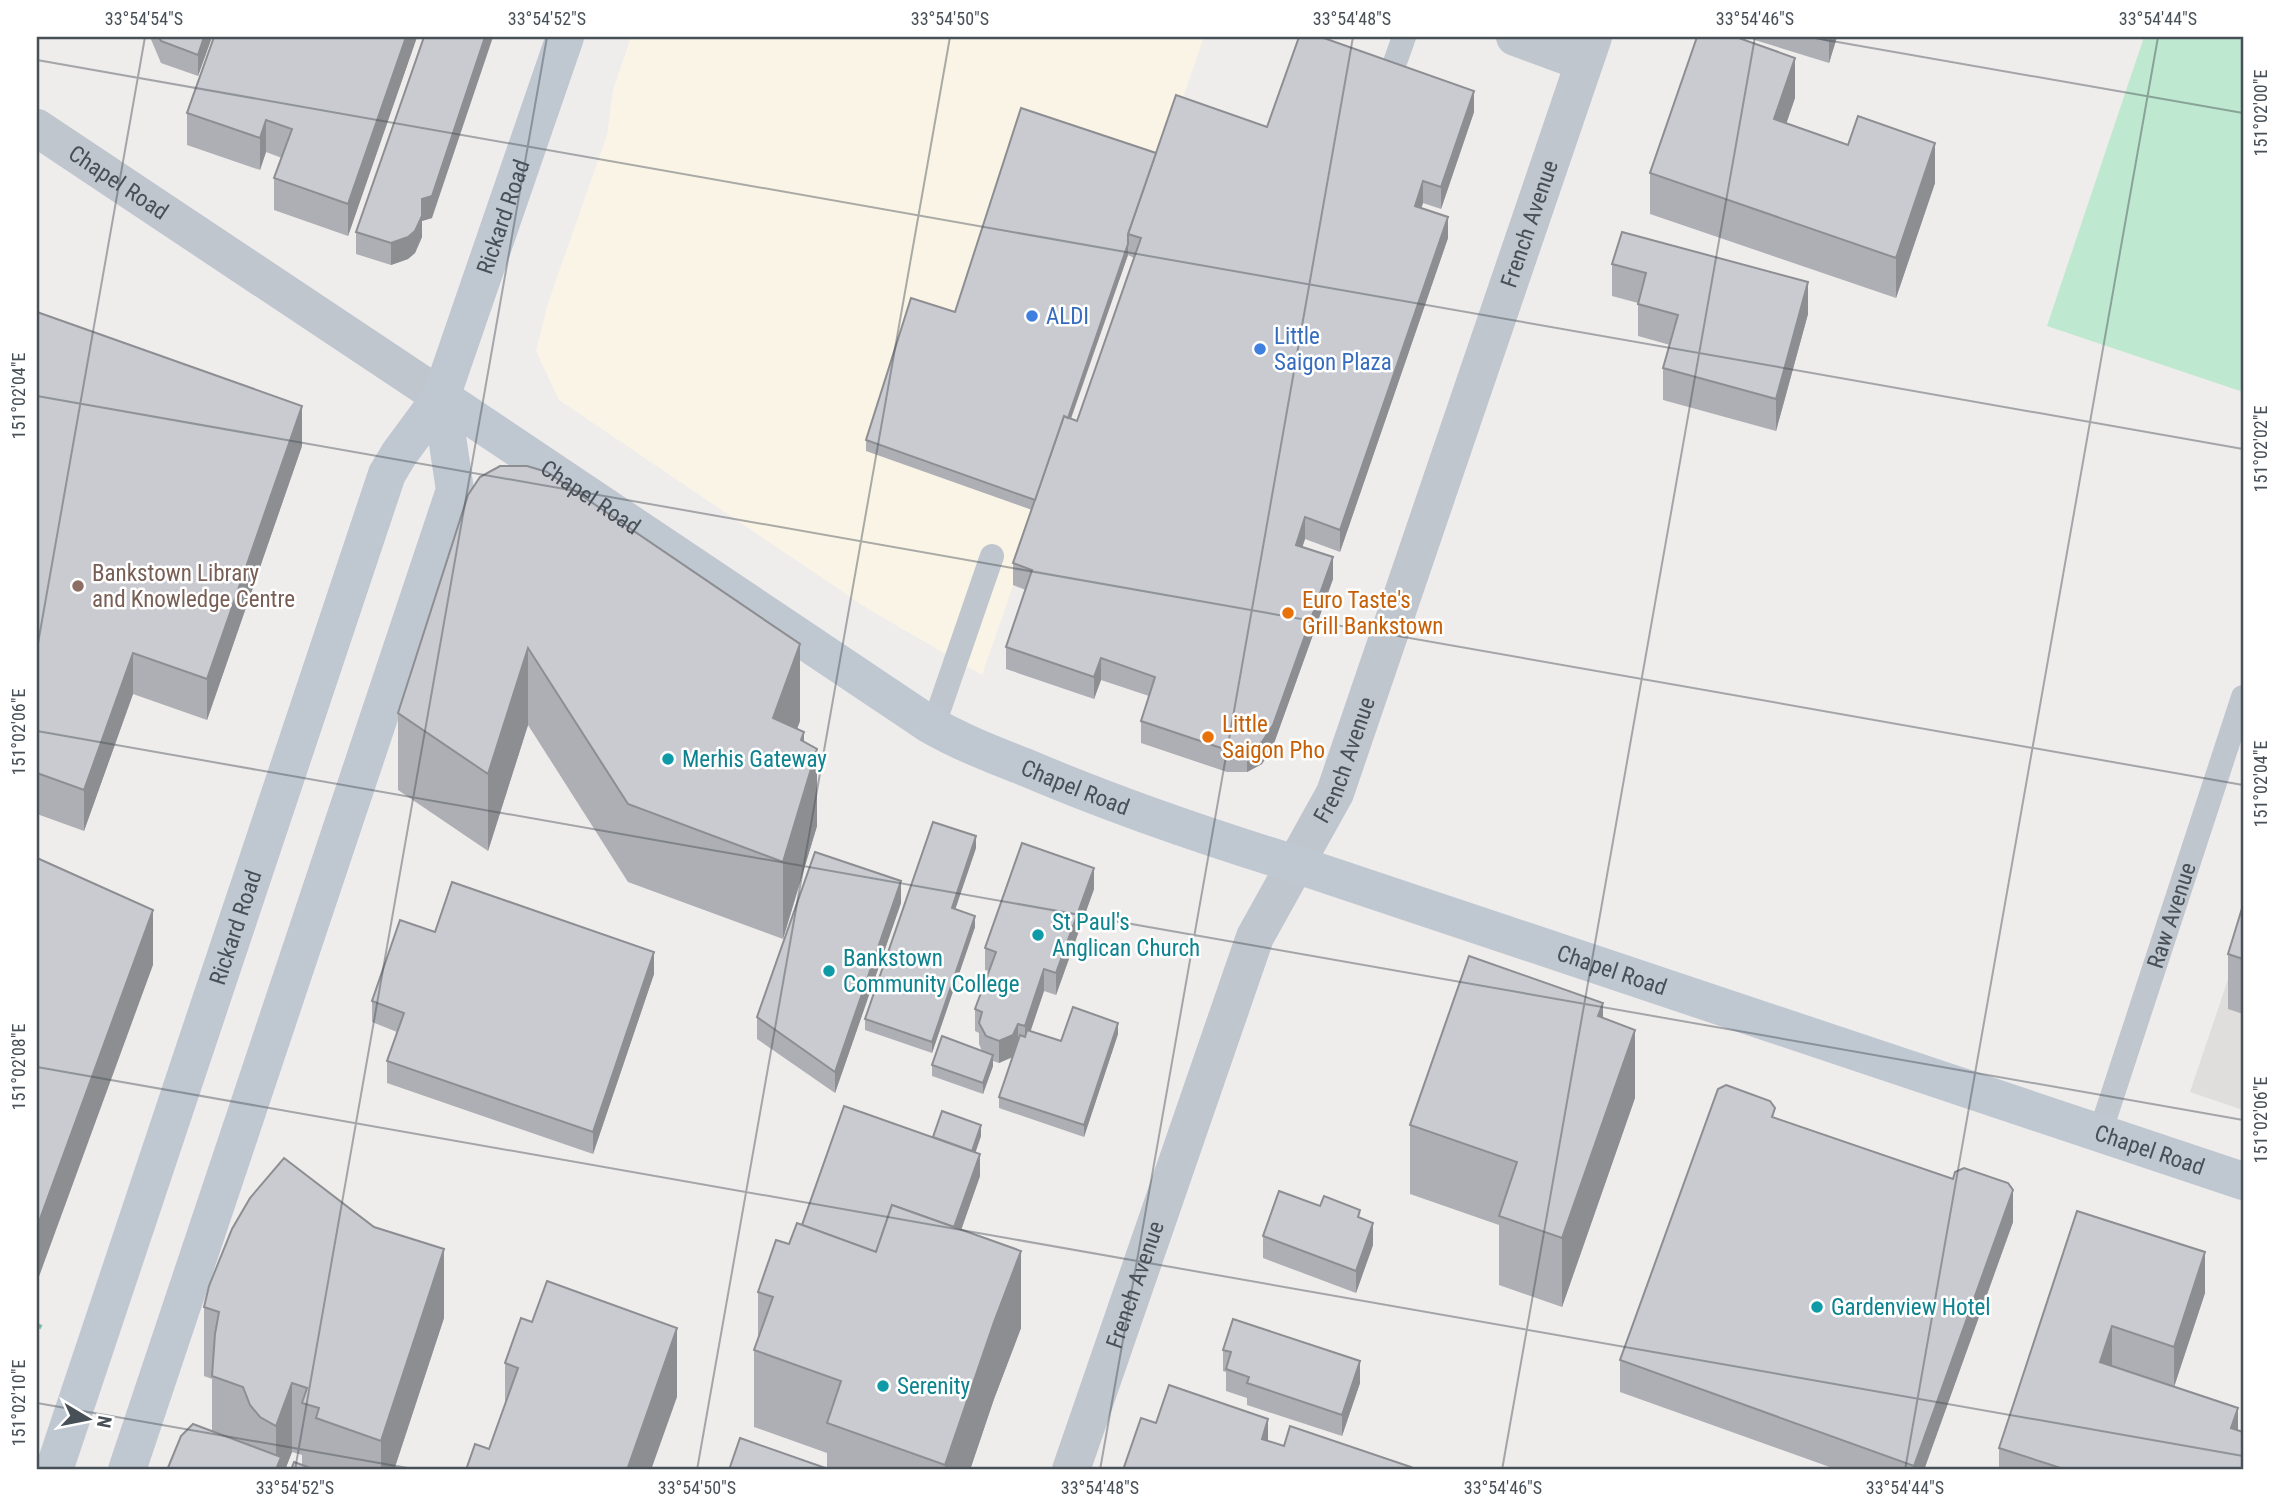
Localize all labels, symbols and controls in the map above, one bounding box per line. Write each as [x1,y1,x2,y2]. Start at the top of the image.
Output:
text: 33°54'54"S [105,8,183,29]
text: 33°54'52"S [508,8,586,29]
text: 33°54'50"S [911,8,989,29]
text: 33°54'48"S [1313,8,1391,29]
text: 33°54'46"S [1716,8,1794,29]
text: 33°54'44"S [2119,8,2197,29]
text: 151°02'00"E [2250,70,2271,156]
street label: Chapel Road [63,140,173,226]
street label: Rickard Road [471,156,536,278]
street label: French Avenue [1496,157,1564,291]
place label: ALDI [1046,303,1089,330]
marker: ALDI [1024,308,1040,324]
place label: Little Saigon Plaza [1274,323,1392,376]
marker: Little Saigon Plaza [1252,341,1268,357]
text: 151°02'04"E [8,353,29,439]
text: 151°02'02"E [2250,406,2271,492]
street label: Chapel Road [535,455,645,541]
place label: Bankstown Library and Knowledge Centre [92,560,295,613]
marker: Bankstown Library and Knowledge Centre [70,578,86,594]
place label: Euro Taste's Grill Bankstown [1302,587,1444,640]
marker: Euro Taste's Grill Bankstown [1280,605,1296,621]
text: 151°02'06"E [8,689,29,775]
street label: French Avenue [1308,693,1381,828]
place label: Little Saigon Pho [1222,711,1325,764]
marker: Little Saigon Pho [1200,729,1216,745]
text: 151°02'04"E [2250,741,2271,827]
place label: Merhis Gateway [682,746,827,773]
marker: Merhis Gateway [660,751,676,767]
street label: Chapel Road [1017,754,1133,821]
street label: Raw Avenue [2142,859,2202,972]
street label: Rickard Road [204,867,268,989]
place label: St Paul's Anglican Church [1052,909,1200,962]
marker: St Paul's Anglican Church [1030,927,1046,943]
street label: Chapel Road [1553,940,1670,1001]
place label: Bankstown Community College [843,945,1019,998]
marker: Bankstown Community College [821,963,837,979]
text: 151°02'08"E [8,1024,29,1110]
text: 151°02'06"E [2250,1077,2271,1163]
street label: Chapel Road [2091,1119,2208,1181]
street label: French Avenue [1101,1218,1170,1352]
place label: Gardenview Hotel [1831,1294,1991,1321]
marker: Gardenview Hotel [1809,1299,1825,1315]
text: 151°02'10"E [8,1360,29,1446]
place label: Serenity [897,1373,971,1400]
marker: Serenity [875,1378,891,1394]
north arrow [52,1384,122,1454]
text: N [92,1414,117,1430]
text: 33°54'52"S [256,1477,334,1498]
text: 33°54'50"S [658,1477,736,1498]
text: 33°54'48"S [1061,1477,1139,1498]
text: 33°54'46"S [1464,1477,1542,1498]
text: 33°54'44"S [1866,1477,1944,1498]

